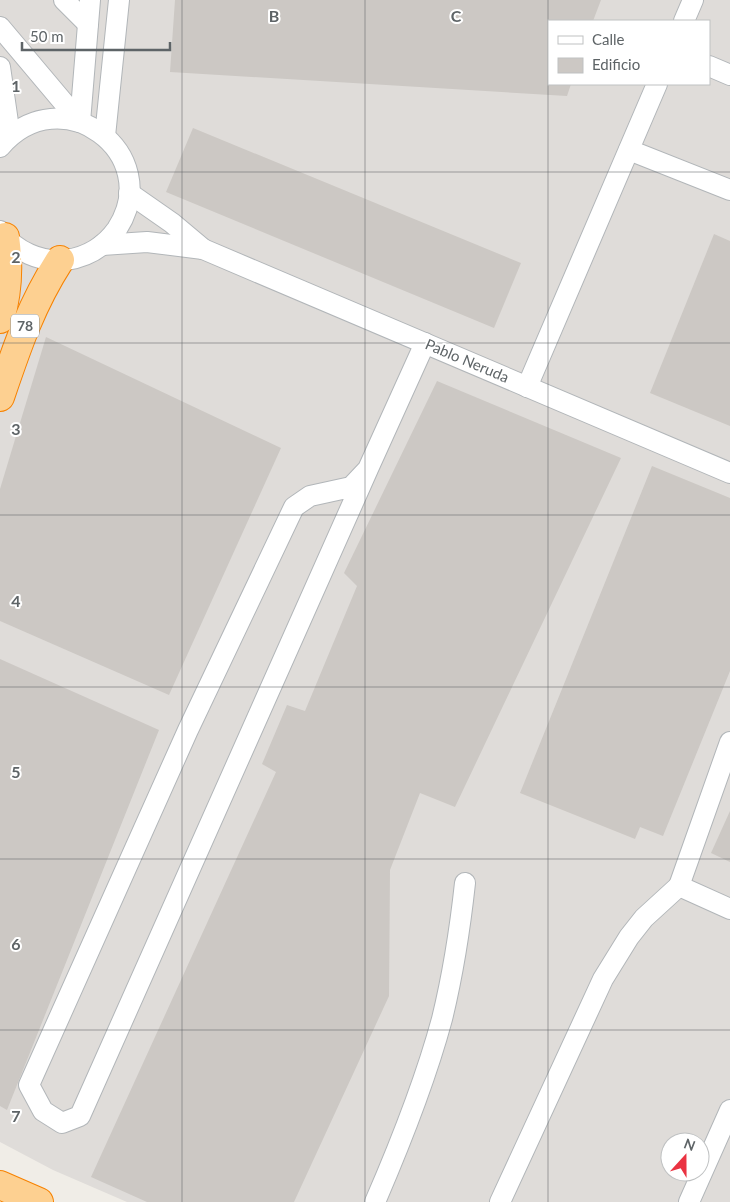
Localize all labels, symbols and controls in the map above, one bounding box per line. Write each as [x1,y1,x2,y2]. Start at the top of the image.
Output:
text: B [269,6,279,25]
text: C [451,6,462,25]
scale bar [22,20,170,52]
legend [548,20,710,85]
text: 50 m [30,27,64,45]
text: Calle [592,30,625,48]
text: Edificio [592,55,640,73]
text: 1 [11,76,21,95]
text: 2 [11,247,21,266]
road number: 78 [11,314,39,338]
street label: Pablo Neruda [423,334,512,386]
text: 3 [11,419,21,438]
text: 4 [11,591,21,610]
text: 5 [11,762,21,781]
text: 6 [11,934,21,953]
text: 7 [11,1106,21,1125]
north arrow [660,1132,710,1182]
text: N [682,1135,698,1154]

